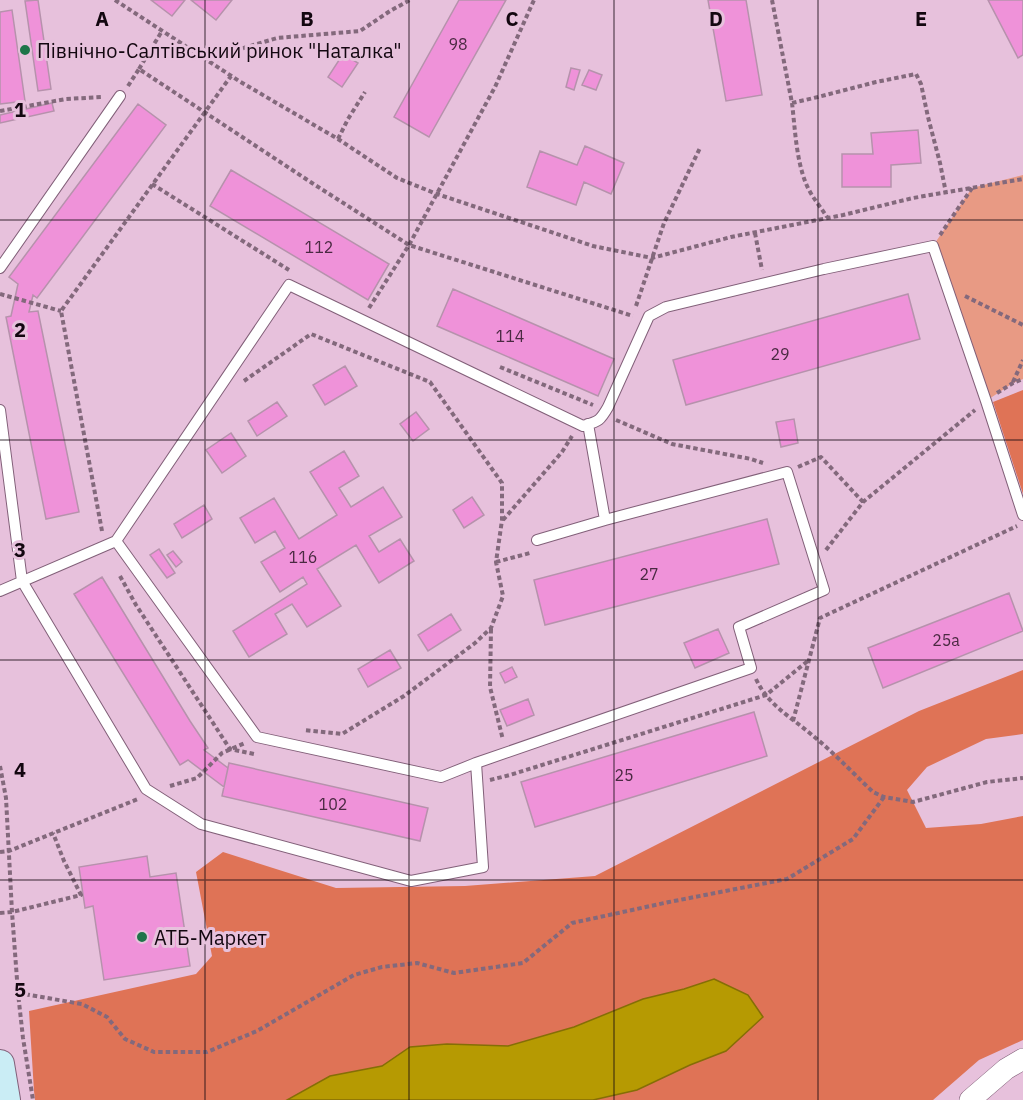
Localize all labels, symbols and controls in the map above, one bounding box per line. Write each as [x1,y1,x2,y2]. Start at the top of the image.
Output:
text: A [95,5,109,32]
text: B [300,5,314,32]
text: C [505,5,519,32]
text: D [709,5,723,32]
text: E [915,5,927,32]
house number: 98 [448,34,468,54]
place label: Північно-Салтівський ринок "Наталка" [37,37,402,64]
marker: Північно-Салтівський ринок "Наталка" [18,43,32,57]
text: 1 [14,96,26,123]
house number: 112 [305,237,333,257]
text: 2 [14,316,26,343]
house number: 114 [496,326,524,346]
house number: 29 [770,344,790,364]
text: 3 [14,536,26,563]
house number: 116 [289,547,317,567]
house number: 27 [639,564,659,584]
house number: 25а [932,630,960,650]
text: 4 [14,756,26,783]
house number: 25 [614,765,634,785]
house number: 102 [319,794,347,814]
place label: АТБ-Маркет [154,924,268,951]
marker: АТБ-Маркет [135,930,149,944]
text: 5 [14,976,26,1003]

